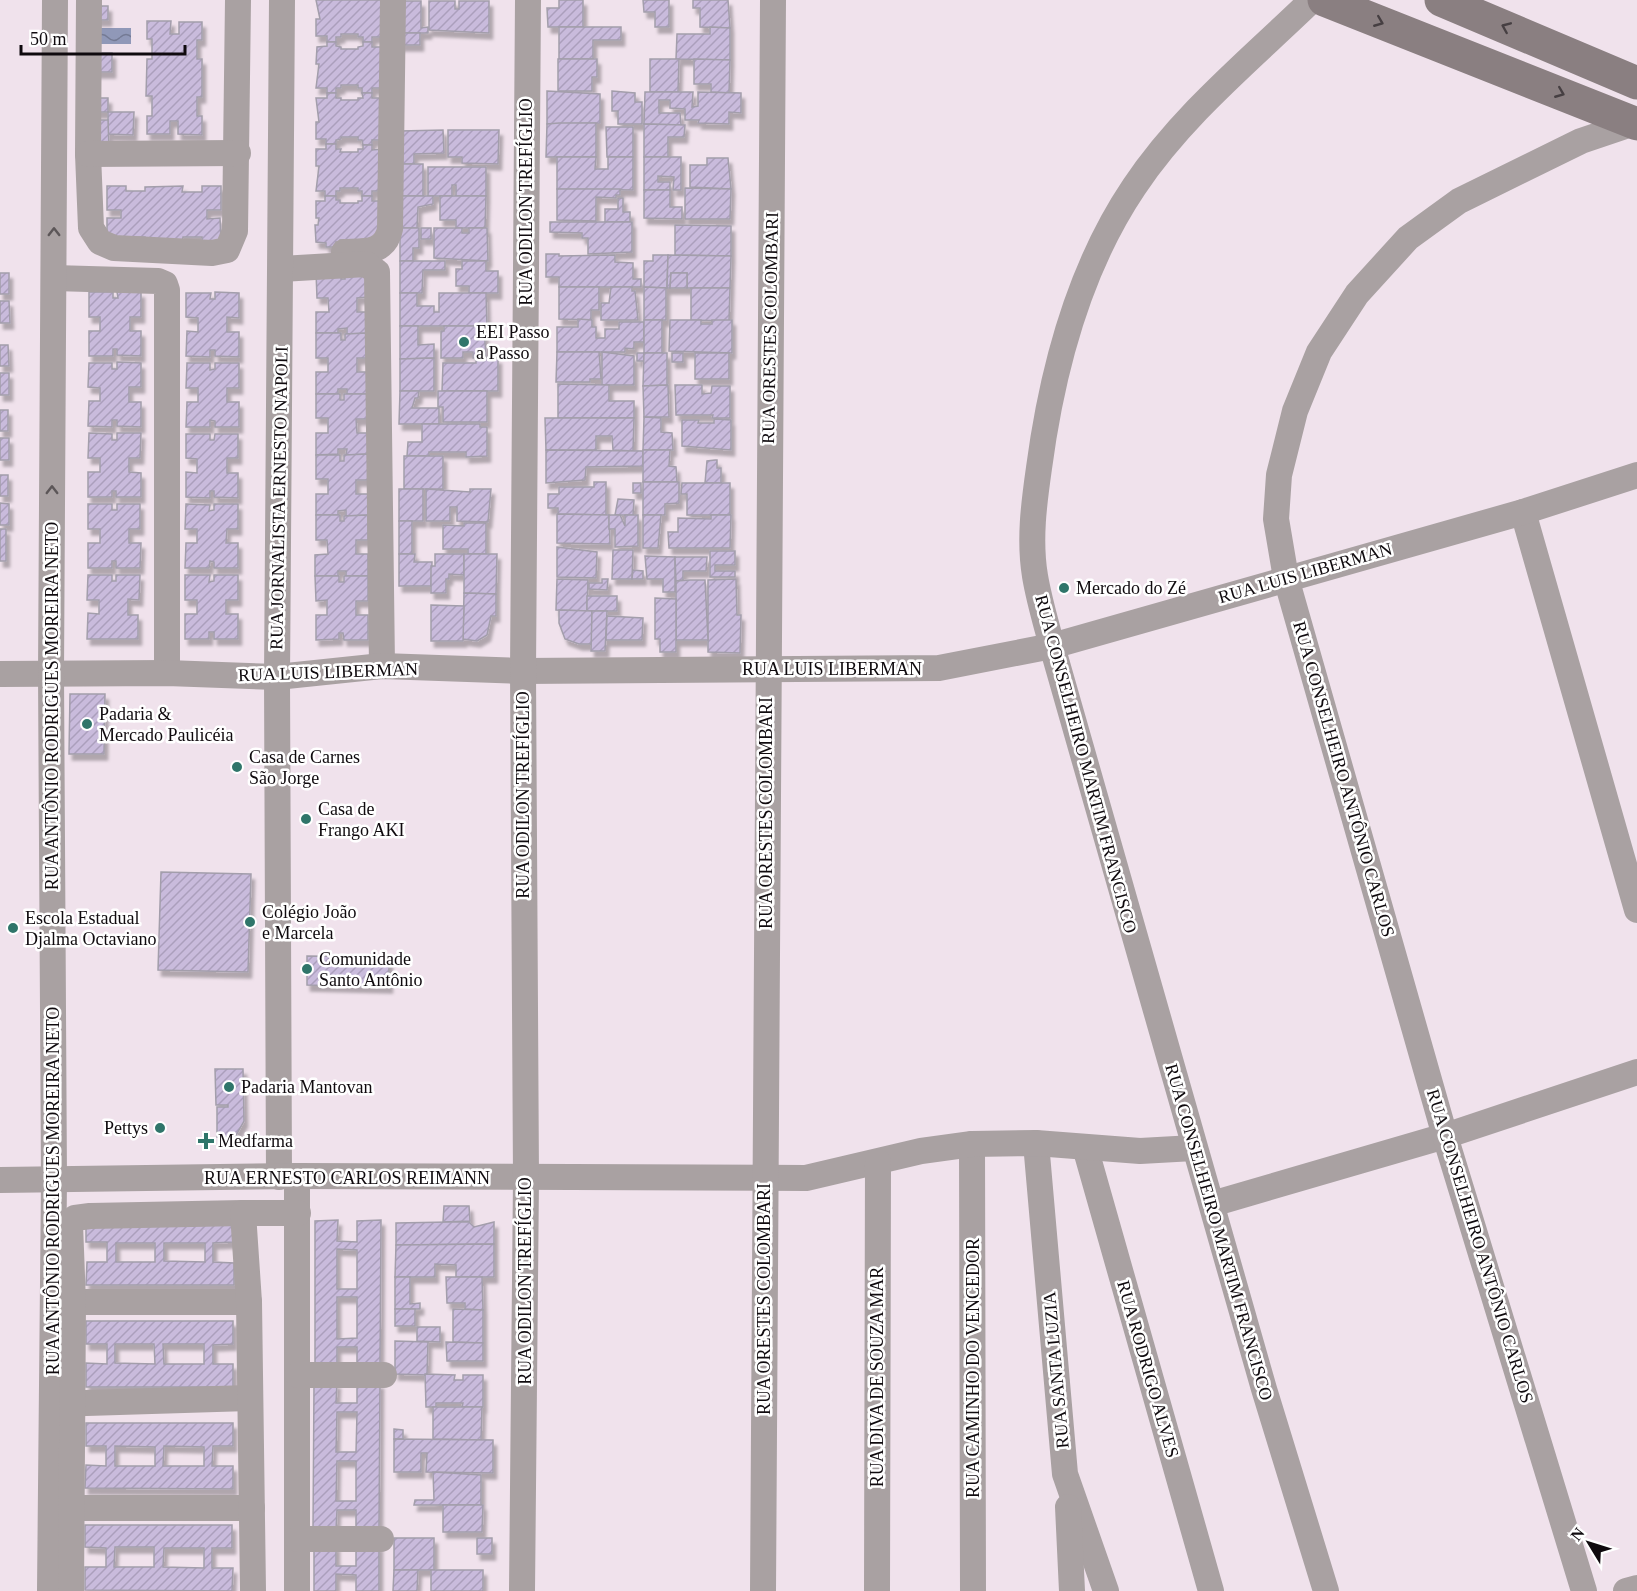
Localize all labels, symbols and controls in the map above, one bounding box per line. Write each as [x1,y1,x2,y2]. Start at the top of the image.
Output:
one-way arrow [1373,14,1383,27]
scale bar [21,18,184,56]
one-way arrow [1501,23,1512,35]
text: 50 m [30,29,67,49]
one-way arrow [1554,86,1565,98]
street label: RUA ODILON TREFÍGLIO [515,98,536,306]
street label: RUA ORESTES COLOMBARI [758,212,782,444]
one-way arrow [48,227,60,236]
place label: EEI Passo a Passo [476,322,550,363]
marker: EEI Passo a Passo [457,335,471,349]
street label: RUA JORNALISTA ERNESTO NAPOLI [266,346,292,650]
one-way arrow [46,485,58,494]
street label: RUA ANTÔNIO RODRIGUES MOREIRA NETO [41,522,62,890]
street label: RUA LUIS LIBERMAN [1216,539,1394,607]
place label: Mercado do Zé [1076,578,1186,598]
marker: Mercado do Zé [1057,581,1071,595]
street label: RUA CONSELHEIRO MARTIM FRANCISCO [1031,593,1141,935]
street label: RUA CONSELHEIRO ANTÔNIO CARLOS [1289,619,1400,939]
street label: RUA LUIS LIBERMAN [238,659,418,685]
street label: RUA LUIS LIBERMAN [742,659,922,679]
street label: RUA ODILON TREFÍGLIO [512,691,533,899]
street label: RUA ORESTES COLOMBARI [756,697,776,929]
place label: Padaria & Mercado Paulicéia [99,704,233,745]
marker: Padaria & Mercado Paulicéia [80,717,94,731]
place label: Casa de Carnes São Jorge [249,747,360,788]
marker: Casa de Carnes São Jorge [230,760,244,774]
place label: Casa de Frango AKI [318,799,405,840]
marker: Casa de Frango AKI [299,812,313,826]
place label: Colégio João e Marcela [262,902,357,943]
place label: Escola Estadual Djalma Octaviano [25,908,156,949]
marker: Colégio João e Marcela [243,915,257,929]
marker: Escola Estadual Djalma Octaviano [6,921,20,935]
place label: Comunidade Santo Antônio [319,949,423,990]
marker: Comunidade Santo Antônio [300,962,314,976]
street label: RUA ANTÔNIO RODRIGUES MOREIRA NETO [42,1007,63,1375]
street label: RUA CONSELHEIRO MARTIM FRANCISCO [1161,1061,1277,1403]
place label: Padaria Mantovan [241,1077,372,1097]
marker: Padaria Mantovan [222,1080,236,1094]
street label: RUA CONSELHEIRO ANTÔNIO CARLOS [1423,1086,1538,1406]
place label: Pettys [104,1118,148,1138]
marker: Pettys [153,1121,167,1135]
place label: Medfarma [218,1131,293,1151]
marker: Medfarma [199,1134,213,1148]
street label: RUA ERNESTO CARLOS REIMANN [204,1168,490,1188]
street label: RUA ODILON TREFÍGLIO [514,1177,535,1385]
street label: RUA ORESTES COLOMBARI [754,1183,774,1415]
street label: RUA CAMINHO DO VENCEDOR [963,1238,983,1498]
street label: RUA DIVA DE SOUZA MAR [867,1267,887,1487]
street label: RUA RODRIGO ALVES [1113,1278,1183,1460]
street label: RUA SANTA LUZIA [1039,1291,1073,1449]
north arrow [1559,1513,1619,1573]
text: N [1567,1524,1588,1544]

